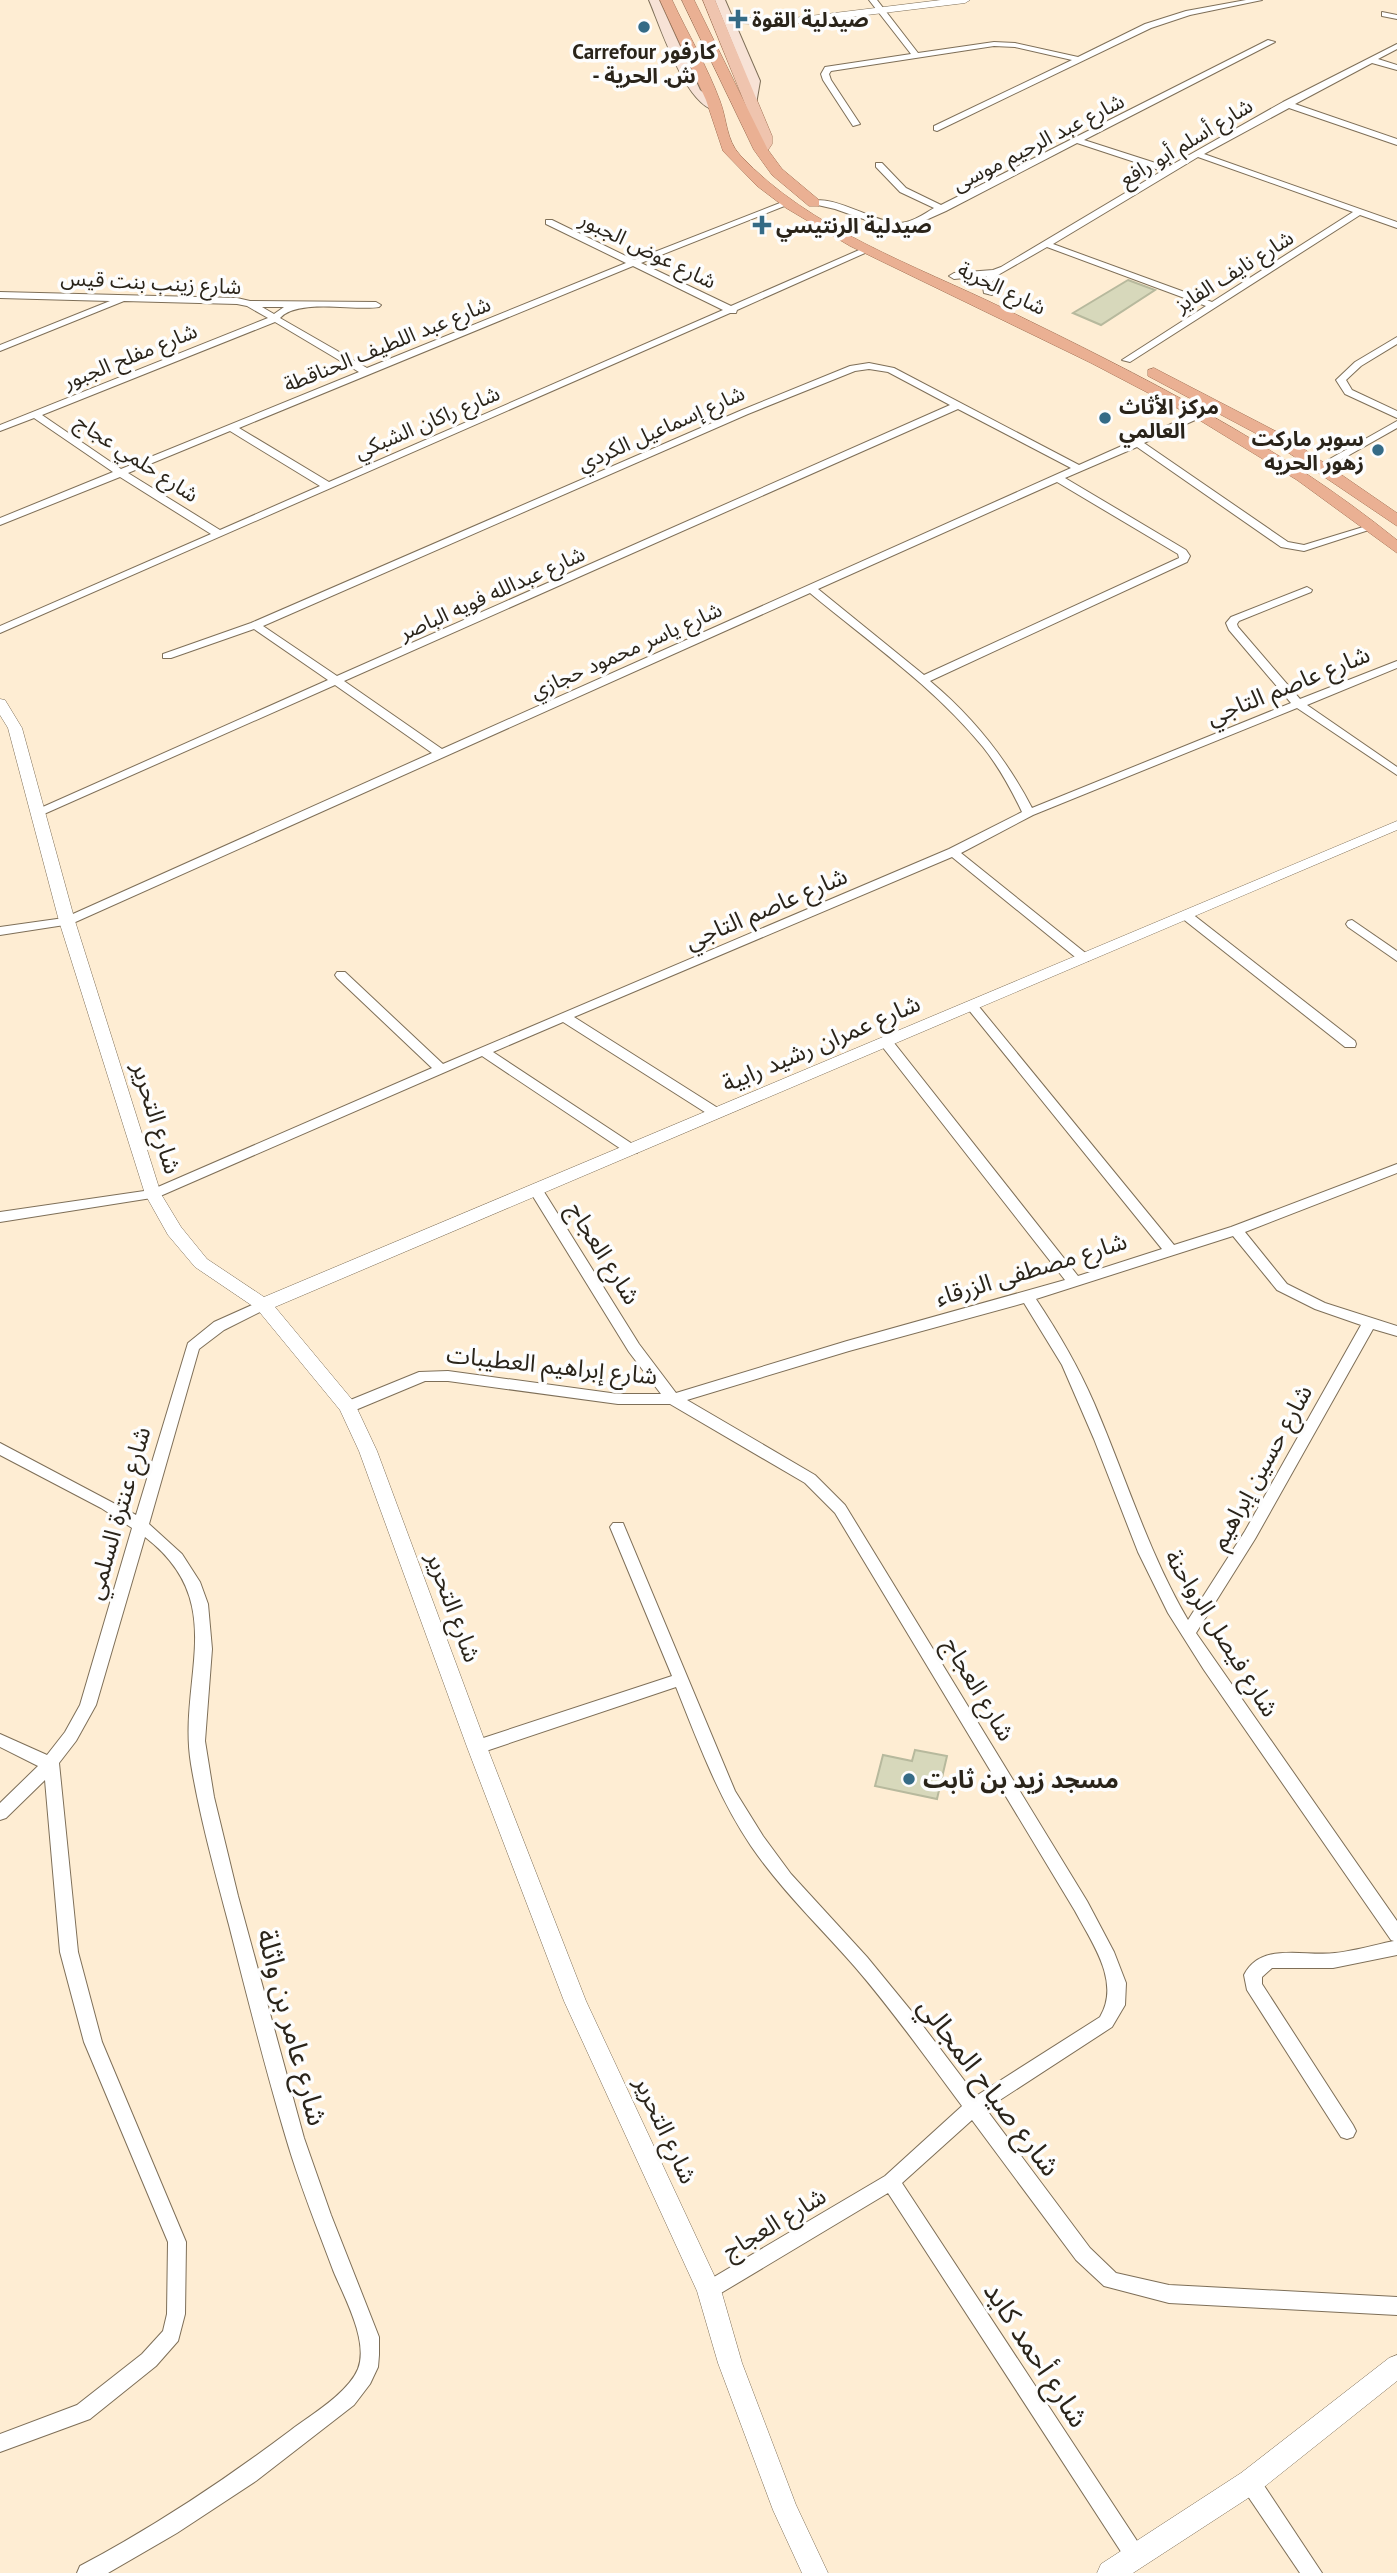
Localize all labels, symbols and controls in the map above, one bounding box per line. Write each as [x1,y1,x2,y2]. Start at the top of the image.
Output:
place label: صيدلية القوة [752,6,869,33]
marker: صيدلية القوة [730,11,746,27]
marker: Carrefour كارفور - ش. الحرية [636,19,652,35]
place label: Carrefour كارفور - ش. الحرية [572,38,716,89]
street label: شارع عبد الرحيم موسى [947,87,1129,199]
street label: شارع أسلم أبو رافع [1115,92,1258,194]
street label: شارع عوض الجبور [573,205,721,297]
place label: صيدلية الرنتيسي [776,212,932,242]
marker: صيدلية الرنتيسي [754,217,770,233]
street label: شارع نايف الفايز [1169,224,1299,320]
street label: شارع الحرية [953,255,1050,323]
street label: شارع زينب بنت قيس [60,264,242,302]
street label: شارع عبد اللطيف الحناقطة [280,290,495,400]
street label: شارع مفلح الجبور [58,317,202,397]
street label: شارع راكان الشبكي [350,379,505,467]
street label: شارع إسماعيل الكردي [573,379,750,480]
place label: مركز الأثاث العالمي [1119,393,1219,447]
street label: شارع حلمي عجاج [69,408,204,510]
marker: مركز الأثاث العالمي [1097,410,1113,426]
place label: سوبر ماركت زهور الحريه [1251,425,1364,476]
marker: سوبر ماركت زهور الحريه [1370,442,1386,458]
street label: شارع عبدالله فويه الباصر [394,540,590,648]
street label: شارع ياسر محمود حجازي [526,596,727,707]
street label: شارع عاصم التاجي [1202,638,1376,735]
street label: شارع عاصم التاجي [680,860,853,959]
street label: شارع عمران رشيد رابية [717,987,926,1101]
street label: شارع التحرير [123,1058,189,1178]
street label: شارع العجاج [559,1196,648,1311]
street label: شارع مصطفى الزرقاء [931,1225,1131,1315]
street label: شارع إبراهيم العطيبات [445,1339,659,1393]
street label: شارع حسين إبراهيم [1203,1379,1321,1556]
street label: شارع عنترة السلمي [79,1423,161,1604]
street label: شارع فيصل الرواحنة [1156,1544,1286,1723]
street label: شارع التحرير [418,1547,488,1667]
street label: شارع العجاج [934,1632,1022,1747]
place label: مسجد زيد بن ثابت [923,1764,1119,1795]
marker: مسجد زيد بن ثابت [901,1771,917,1787]
street label: شارع عامر بن واثلة [246,1924,337,2130]
street label: شارع صياح المجالي [908,1989,1070,2185]
street label: شارع التحرير [625,2071,704,2189]
street label: شارع العجاج [717,2180,832,2268]
street label: شارع أحمد كايد [974,2274,1098,2436]

